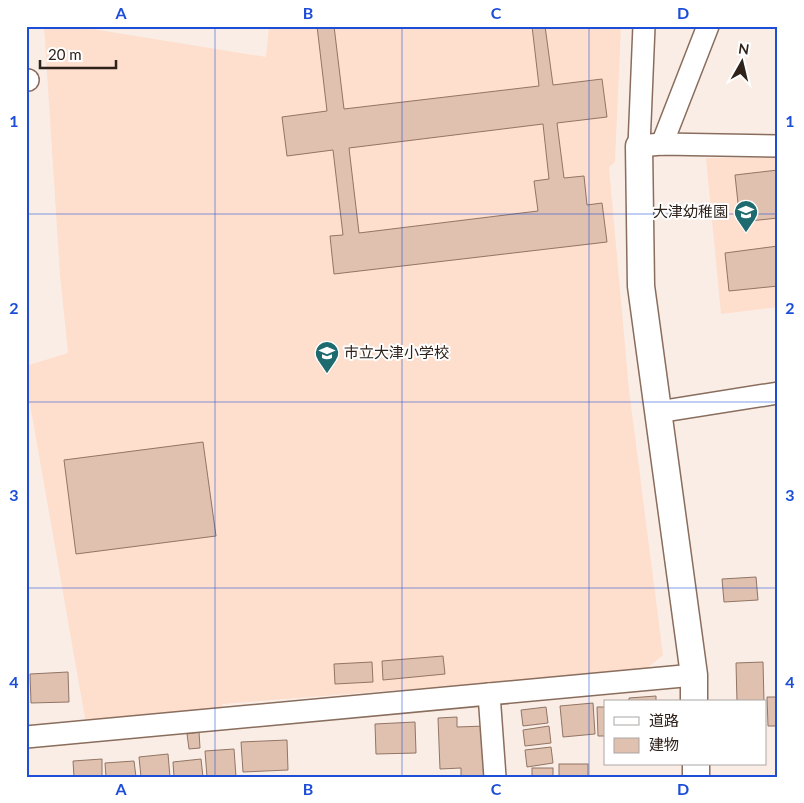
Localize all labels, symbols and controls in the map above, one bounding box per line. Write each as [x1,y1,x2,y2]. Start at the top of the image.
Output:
text: A [114,3,127,22]
text: B [303,3,313,22]
text: C [491,3,502,22]
text: D [677,3,689,22]
scale bar [40,38,116,70]
north arrow [716,38,766,88]
text: N [737,39,750,58]
text: 20 m [48,45,82,63]
text: 1 [9,111,19,130]
text: 1 [785,111,795,130]
school or university icon: 大津幼稚園 [733,199,759,233]
place label: 大津幼稚園 [653,202,728,220]
text: 2 [9,298,19,317]
text: 2 [785,298,795,317]
school or university icon: 市立大津小学校 [314,340,340,374]
place label: 市立大津小学校 [344,343,449,361]
text: 3 [9,485,19,504]
text: 3 [785,485,795,504]
text: 4 [9,672,19,691]
text: 4 [785,672,795,691]
legend [604,700,766,766]
text: 道路 [649,711,679,729]
text: 建物 [649,735,679,753]
text: A [114,779,127,798]
text: B [303,779,313,798]
text: C [491,779,502,798]
text: D [677,779,689,798]

